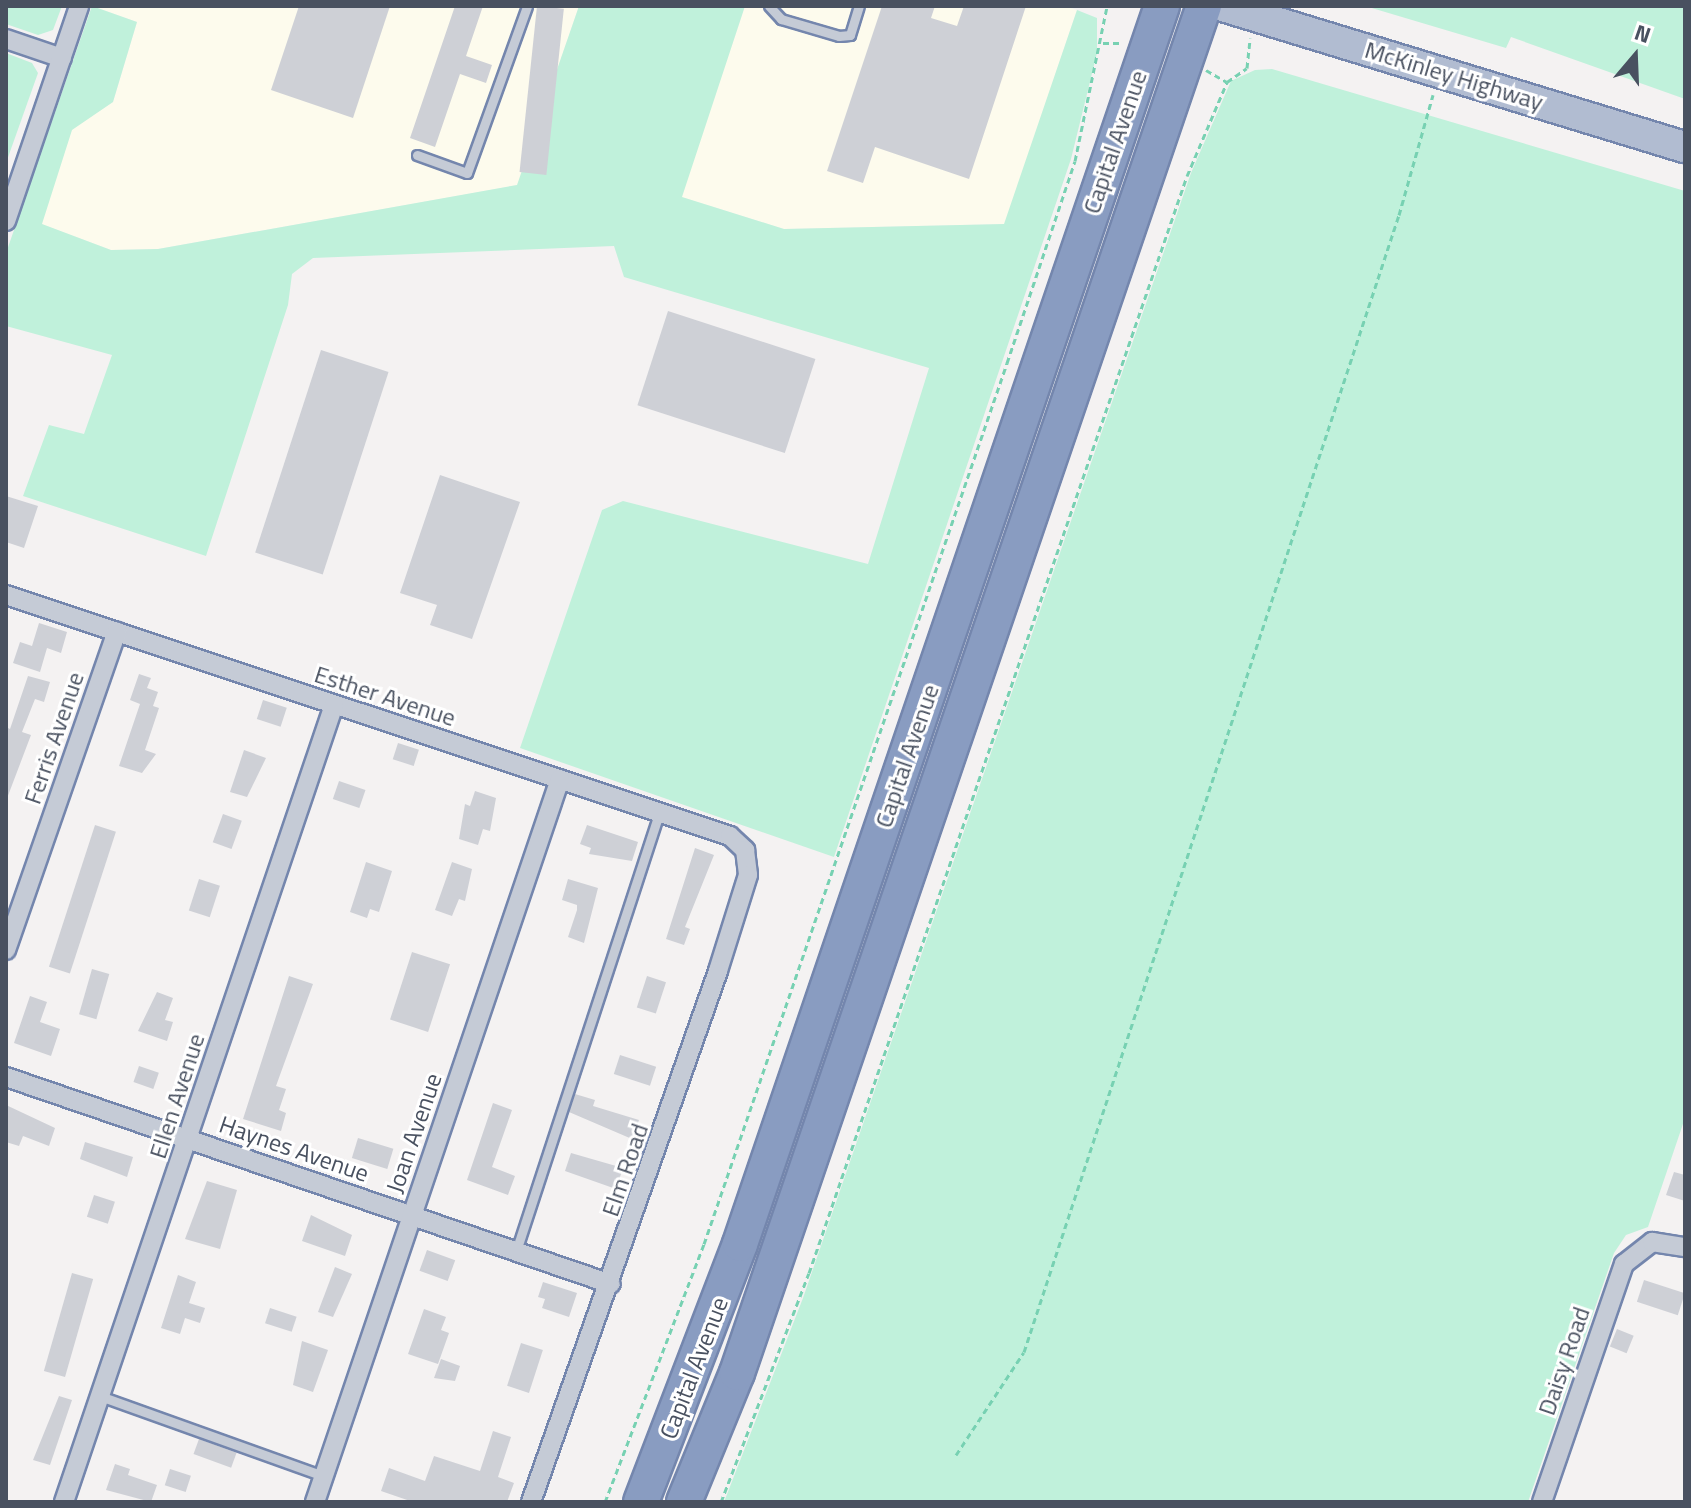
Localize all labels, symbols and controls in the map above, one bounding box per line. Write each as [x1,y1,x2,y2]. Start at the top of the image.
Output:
text: N [1630,15,1656,52]
north arrow [1595,16,1675,96]
street label: McKinley Highway [1361,35,1547,117]
street label: Capital Avenue [1077,67,1153,217]
street label: Esther Avenue [311,660,459,732]
street label: Ferris Avenue [18,668,90,808]
street label: Capital Avenue [869,681,945,831]
street label: Ellen Avenue [143,1030,211,1162]
street label: Joan Avenue [380,1069,448,1197]
street label: Haynes Avenue [215,1110,373,1188]
street label: Elm Road [596,1120,654,1220]
street label: Capital Avenue [654,1293,734,1443]
street label: Daisy Road [1532,1303,1596,1419]

